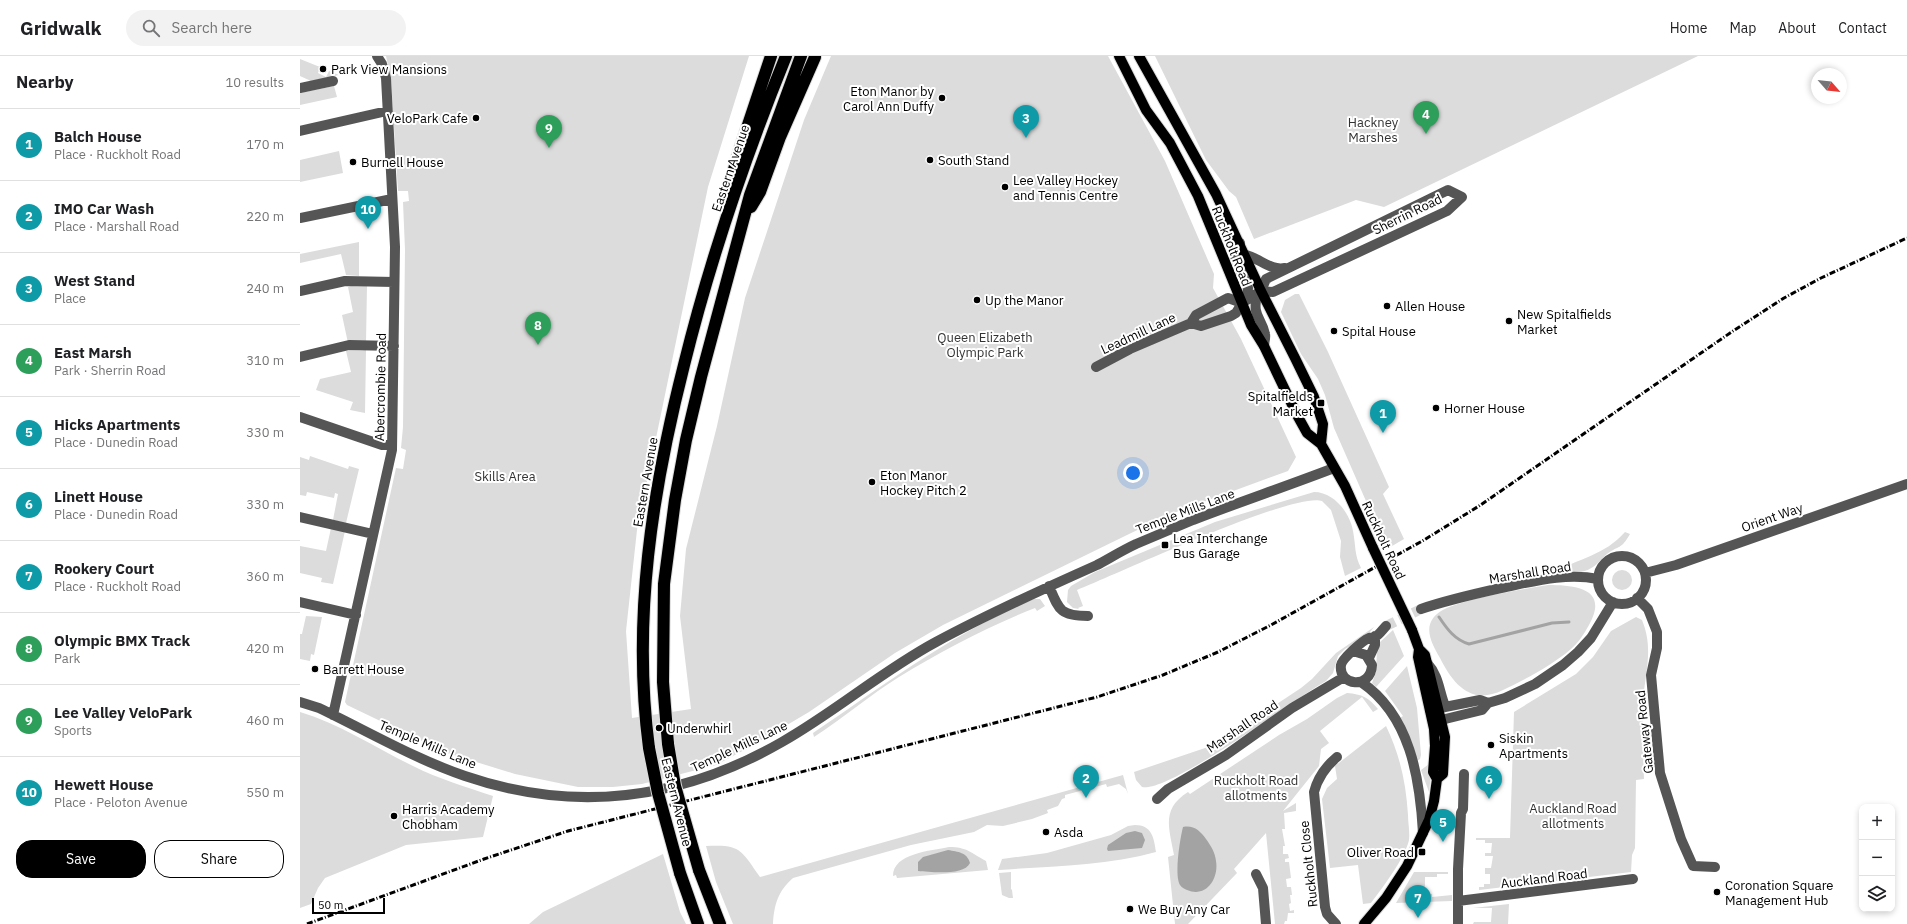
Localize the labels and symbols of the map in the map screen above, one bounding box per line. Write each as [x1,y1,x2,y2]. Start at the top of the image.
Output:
place label: Park View Mansions [331,61,447,78]
marker: Park View Mansions [318,64,328,74]
north arrow [1811,68,1847,104]
place label: Eton Manor by Carol Ann Duffy [843,83,935,115]
marker: Eton Manor by Carol Ann Duffy [937,93,947,103]
pin: 4 [1413,101,1439,134]
pin: 3 [1013,105,1039,138]
place label: VeloPark Cafe [387,110,468,127]
marker: VeloPark Cafe [471,113,481,123]
park label: Hackney Marshes [1348,114,1399,146]
pin: 9 [536,115,562,148]
street label: Eastern Avenue [708,122,753,214]
place label: South Stand [938,152,1009,169]
place label: Burnell House [361,154,444,171]
marker: South Stand [925,155,935,165]
marker: Burnell House [348,157,358,167]
place label: Lee Valley Hockey and Tennis Centre [1013,172,1119,204]
marker: Lee Valley Hockey and Tennis Centre [1000,182,1010,192]
street label: Sherrin Road [1370,190,1445,239]
pin: 10 [355,196,381,229]
street label: Ruckholt Road [1208,204,1255,289]
place label: Up the Manor [985,292,1064,309]
marker: Up the Manor [972,295,982,305]
place label: Allen House [1395,298,1465,315]
marker: Allen House [1382,301,1392,311]
place label: New Spitalfields Market [1517,306,1612,338]
street label: Leadmill Lane [1098,309,1178,358]
pin: 8 [525,312,551,345]
marker: New Spitalfields Market [1504,316,1514,326]
place label: Spital House [1342,323,1416,340]
marker: Spital House [1329,326,1339,336]
park label: Queen Elizabeth Olympic Park [937,329,1033,361]
street label: Abercrombie Road [371,333,390,441]
place label: Spitalfields Market [1248,388,1313,420]
marker: Spitalfields Market [1316,398,1326,408]
pin: 1 [1370,400,1396,433]
place label: Horner House [1444,400,1525,417]
marker: Horner House [1431,403,1441,413]
street label: Eastern Avenue [629,436,662,528]
your location [1123,463,1143,483]
place label: Eton Manor Hockey Pitch 2 [880,467,967,499]
park label: Skills Area [474,468,536,485]
marker: Eton Manor Hockey Pitch 2 [867,477,877,487]
street label: Temple Mills Lane [1133,485,1237,538]
street label: Ruckholt Road [1358,498,1409,582]
street label: Orient Way [1739,499,1806,536]
place label: Lea Interchange Bus Garage [1173,530,1268,562]
marker: Lea Interchange Bus Garage [1160,540,1170,550]
street label: Marshall Road [1488,558,1572,587]
place label: Barrett House [323,661,404,678]
marker: Barrett House [310,664,320,674]
street label: Gateway Road [1632,689,1657,774]
street label: Marshall Road [1203,696,1281,757]
street label: Temple Mills Lane [376,716,479,773]
street label: Temple Mills Lane [688,717,790,776]
place label: Underwhirl [667,720,732,737]
marker: Underwhirl [654,723,664,733]
place label: Siskin Apartments [1499,730,1568,762]
marker: Siskin Apartments [1486,740,1496,750]
street label: Eastern Avenue [657,756,696,848]
pin: 2 [1073,765,1099,798]
pin: 6 [1476,766,1502,799]
park label: Ruckholt Road allotments [1214,772,1298,804]
park label: Auckland Road allotments [1529,800,1617,832]
place label: Harris Academy Chobham [402,801,495,833]
pin: 5 [1430,809,1456,842]
marker: Harris Academy Chobham [389,811,399,821]
street label: Ruckholt Close [1295,820,1322,908]
place label: Asda [1054,824,1083,841]
marker: Asda [1041,827,1051,837]
place label: Oliver Road [1347,844,1414,861]
marker: Oliver Road [1417,847,1427,857]
street label: Auckland Road [1500,865,1589,892]
place label: Coronation Square Management Hub [1725,877,1833,909]
pin: 7 [1405,885,1431,918]
marker: Coronation Square Management Hub [1712,887,1722,897]
scale bar [312,896,385,915]
place label: We Buy Any Car [1138,901,1230,918]
marker: We Buy Any Car [1125,904,1135,914]

